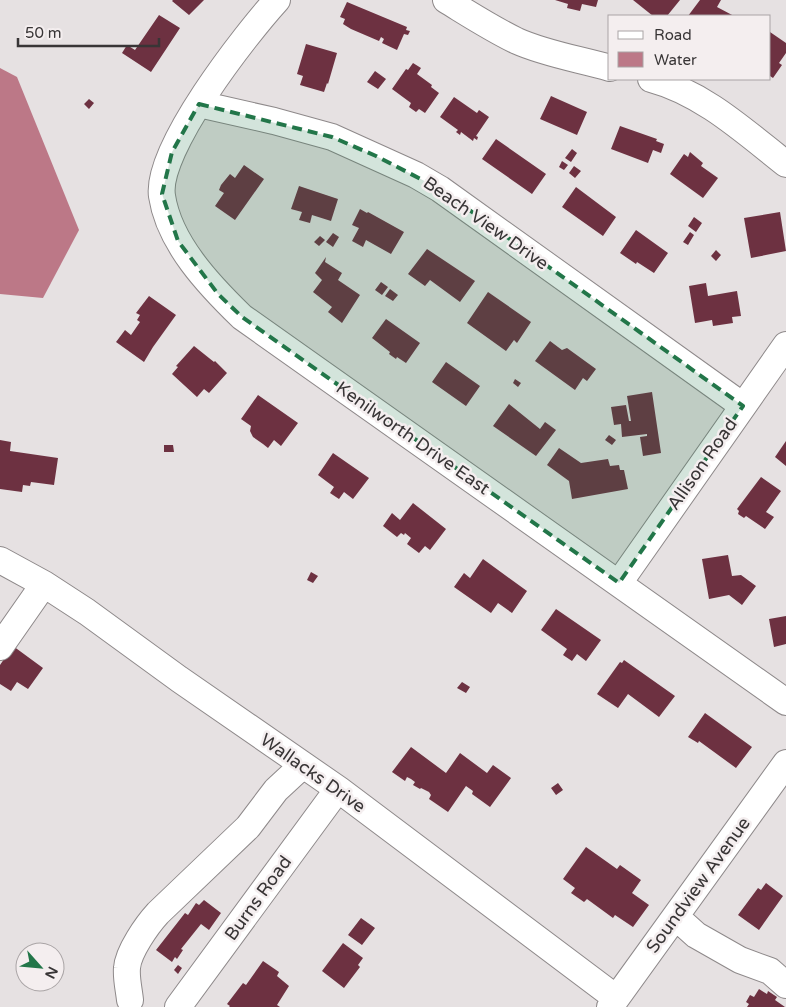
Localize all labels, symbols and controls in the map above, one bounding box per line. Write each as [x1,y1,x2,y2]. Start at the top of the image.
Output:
scale bar [18,15,159,47]
legend [608,15,771,80]
text: 50 m [25,24,62,42]
text: Road [654,26,692,44]
text: Water [654,51,697,69]
street label: Beach View Drive [419,172,553,274]
street label: Kenilworth Drive East [332,377,494,499]
street label: Allison Road [662,414,742,514]
street label: Wallacks Drive [256,729,370,817]
street label: Soundview Avenue [641,813,755,957]
street label: Burns Road [220,851,296,945]
north arrow [15,942,65,992]
text: N [41,964,61,982]

